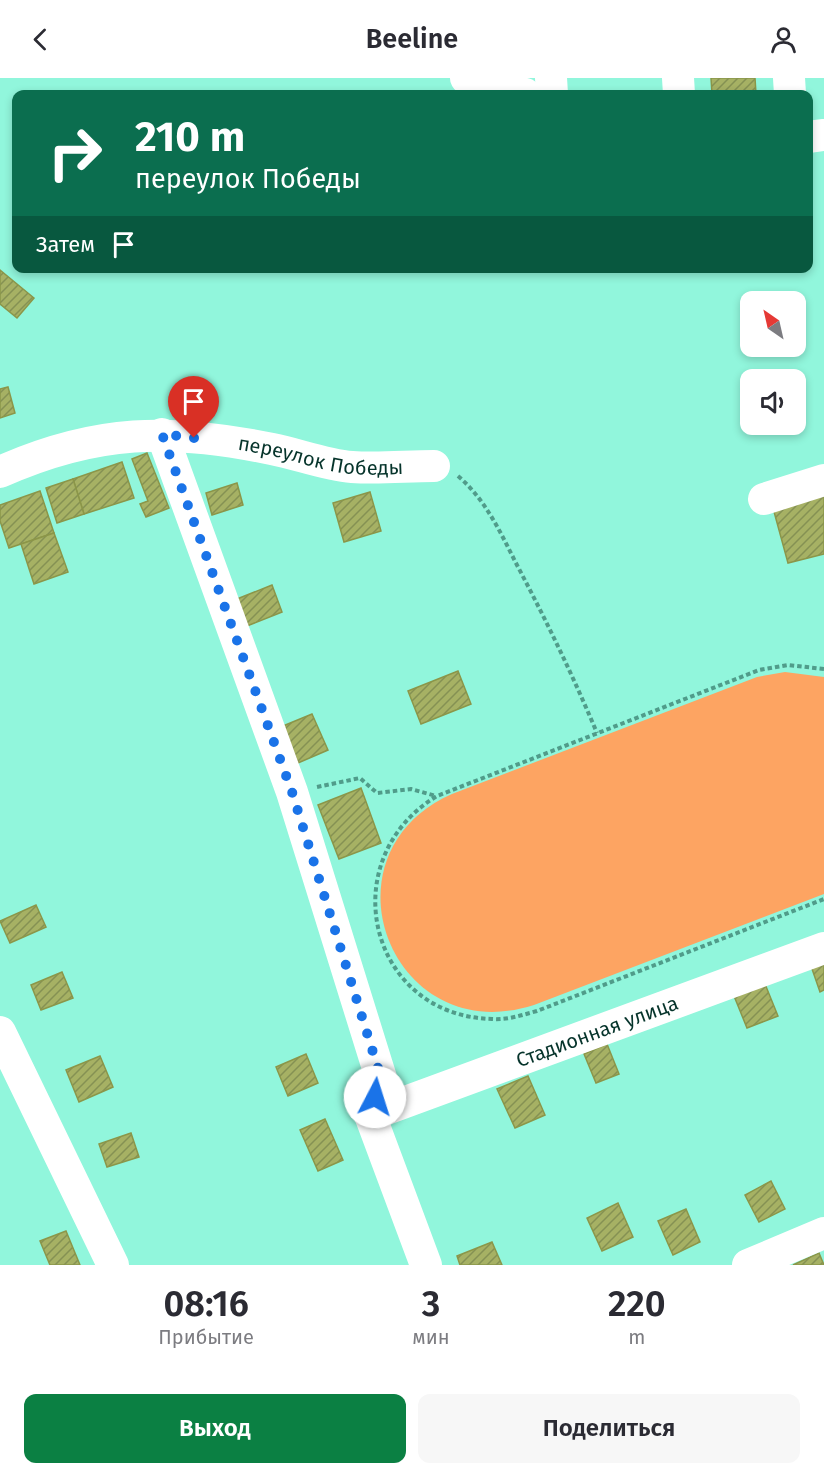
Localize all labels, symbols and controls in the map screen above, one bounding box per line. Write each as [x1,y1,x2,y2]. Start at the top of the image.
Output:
icon: back [24,23,57,56]
text: Beeline [366,23,458,55]
icon: person [767,23,800,56]
text: 210 m [135,112,245,162]
icon: right [36,114,114,192]
text: переулок Победы [135,163,361,195]
icon: arrive [107,228,140,261]
text: Затем [36,231,95,258]
north arrow [740,291,806,357]
map controls [740,291,806,435]
button: sound [740,369,806,435]
pin [168,376,219,438]
icon: arrive [177,385,210,418]
street label: переулок Победы [236,431,404,480]
street label: Стадионная улица [513,991,681,1072]
position arrow [343,1065,407,1129]
text: 08:16 [163,1282,249,1326]
text: 3 [422,1282,440,1326]
text: 220 [608,1282,666,1326]
text: Прибытие [158,1325,254,1349]
text: мин [412,1325,450,1349]
text: m [628,1325,645,1349]
button: Выход [24,1394,406,1463]
button: Поделиться [418,1394,800,1463]

